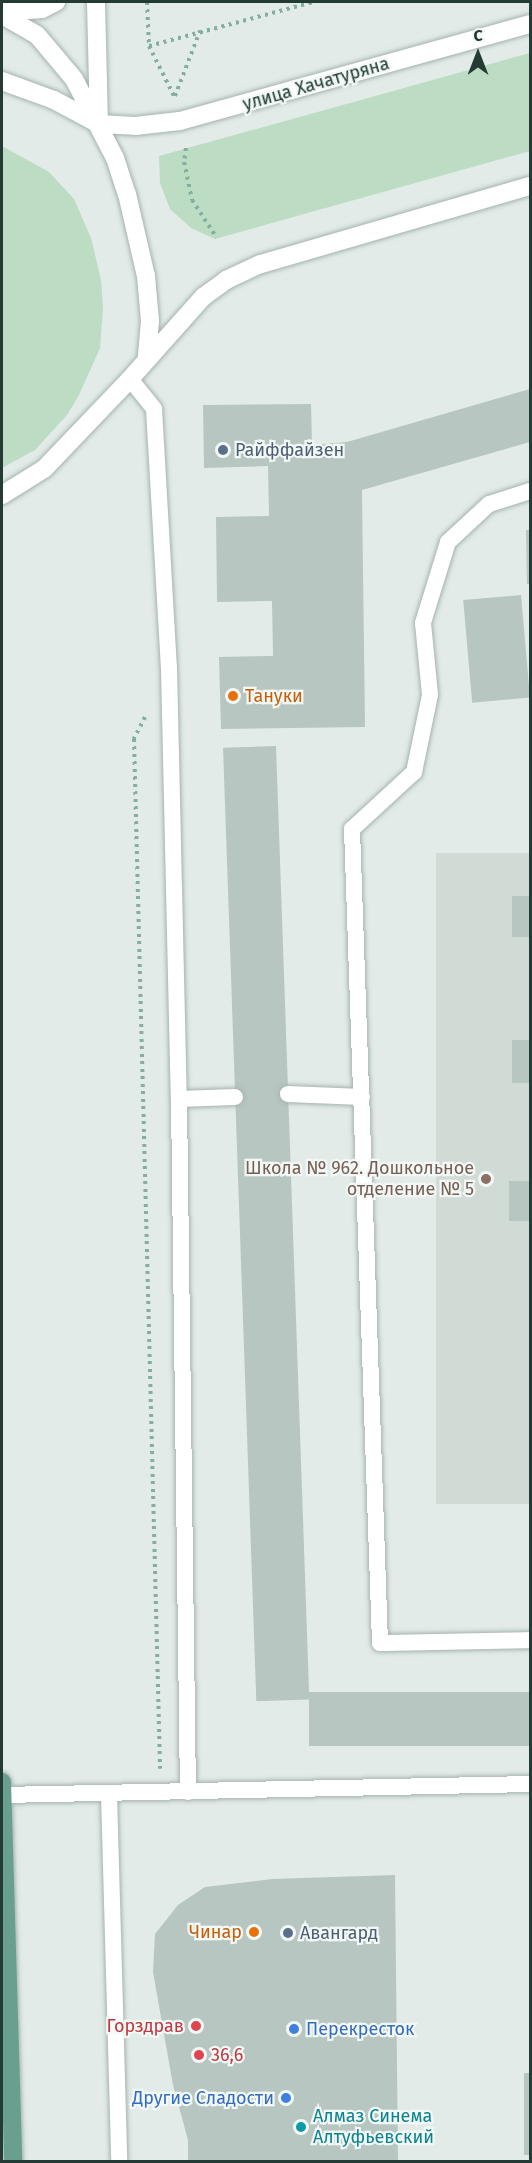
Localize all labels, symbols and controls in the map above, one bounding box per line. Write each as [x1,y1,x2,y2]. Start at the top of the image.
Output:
north arrow [448,24,508,84]
text: С [473,26,483,45]
street label: улица Хачатуряна [240,53,392,115]
place label: Райффайзен [235,439,344,461]
marker: Райффайзен [216,443,230,457]
place label: Тануки [245,685,303,707]
marker: Тануки [226,689,240,703]
place label: Школа № 962. Дошкольное отделение № 5 [245,1158,474,1200]
marker: Школа № 962. Дошкольное отделение № 5 [479,1172,493,1186]
place label: Чинар [189,1921,242,1943]
place label: Авангард [300,1922,378,1944]
marker: Чинар [247,1925,261,1939]
marker: Авангард [281,1926,295,1940]
place label: Горздрав [107,2015,184,2037]
place label: Перекресток [306,2018,414,2040]
marker: Горздрав [189,2019,203,2033]
marker: Перекресток [287,2022,301,2036]
place label: 36,6 [211,2044,243,2066]
marker: 36,6 [192,2048,206,2062]
place label: Другие Сладости [132,2087,274,2109]
marker: Другие Сладости [279,2091,293,2105]
place label: Алмаз Синема Алтуфьевский [313,2106,434,2148]
marker: Алмаз Синема Алтуфьевский [294,2120,308,2134]

